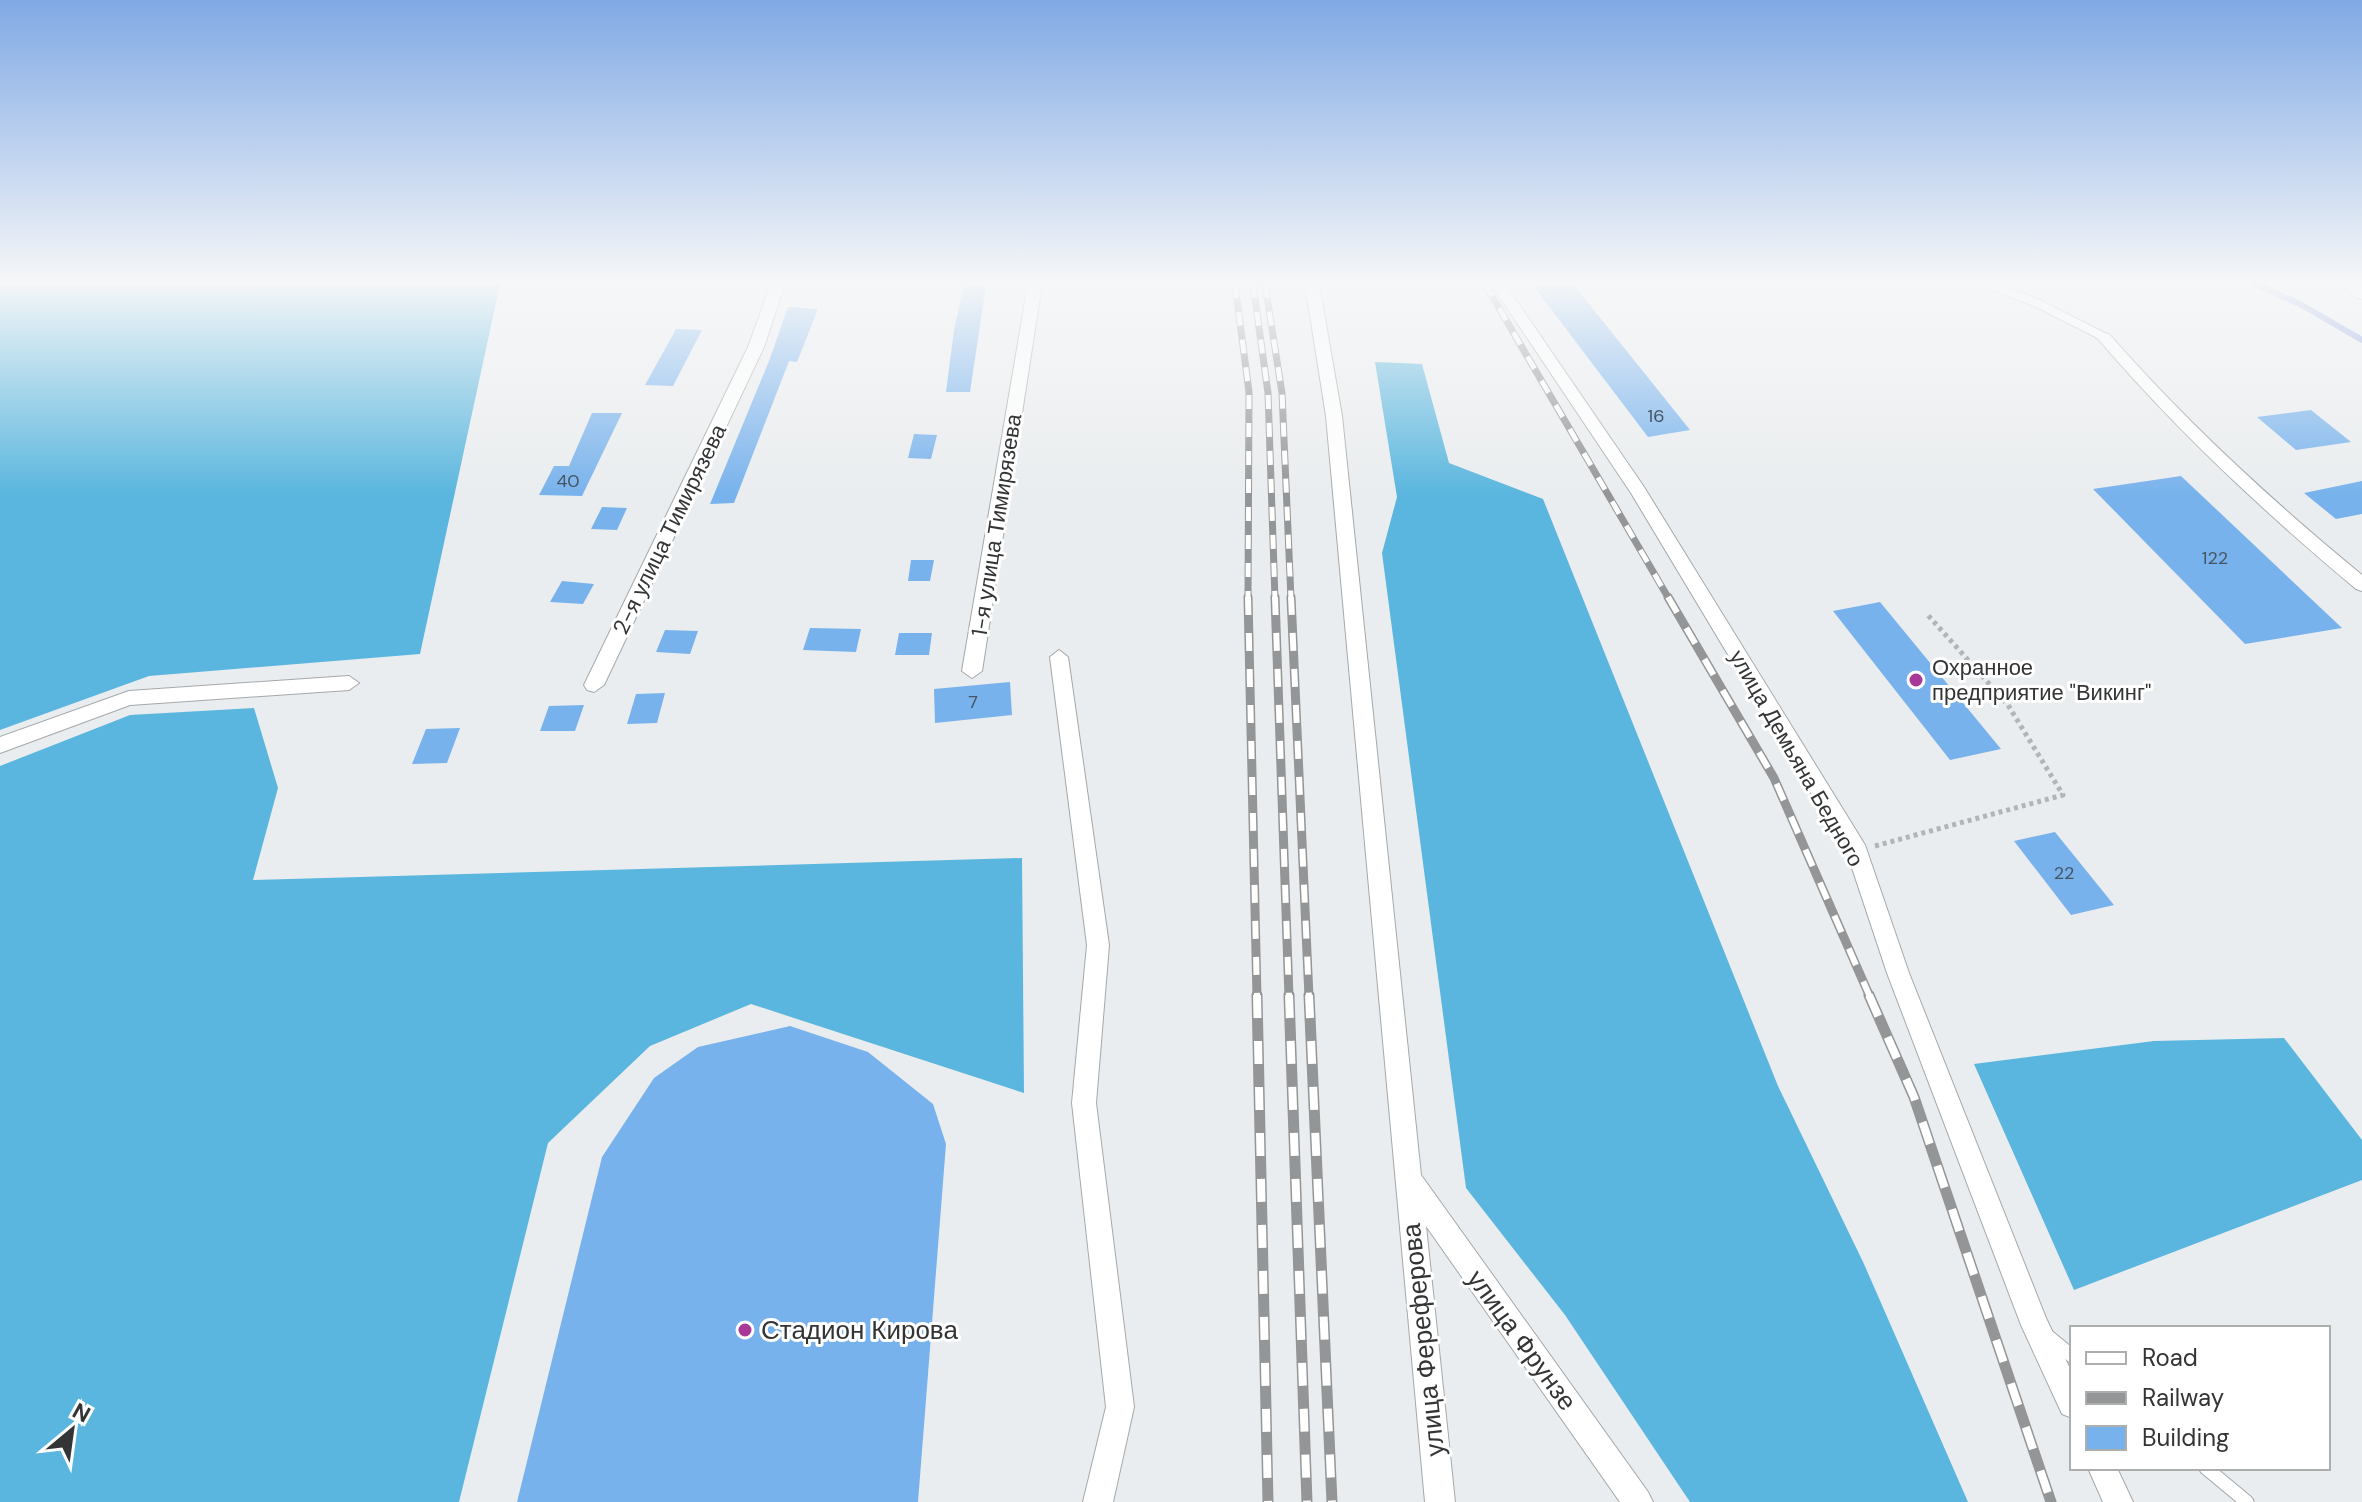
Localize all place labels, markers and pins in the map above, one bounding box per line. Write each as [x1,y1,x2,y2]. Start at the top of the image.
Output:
place label: Охранное предприятие "Викинг" [1932,653,2151,707]
marker: Охранное предприятие "Викинг" [1907,671,1925,689]
place label: Стадион Кирова [761,1313,958,1347]
marker: Стадион Кирова [736,1321,754,1339]

